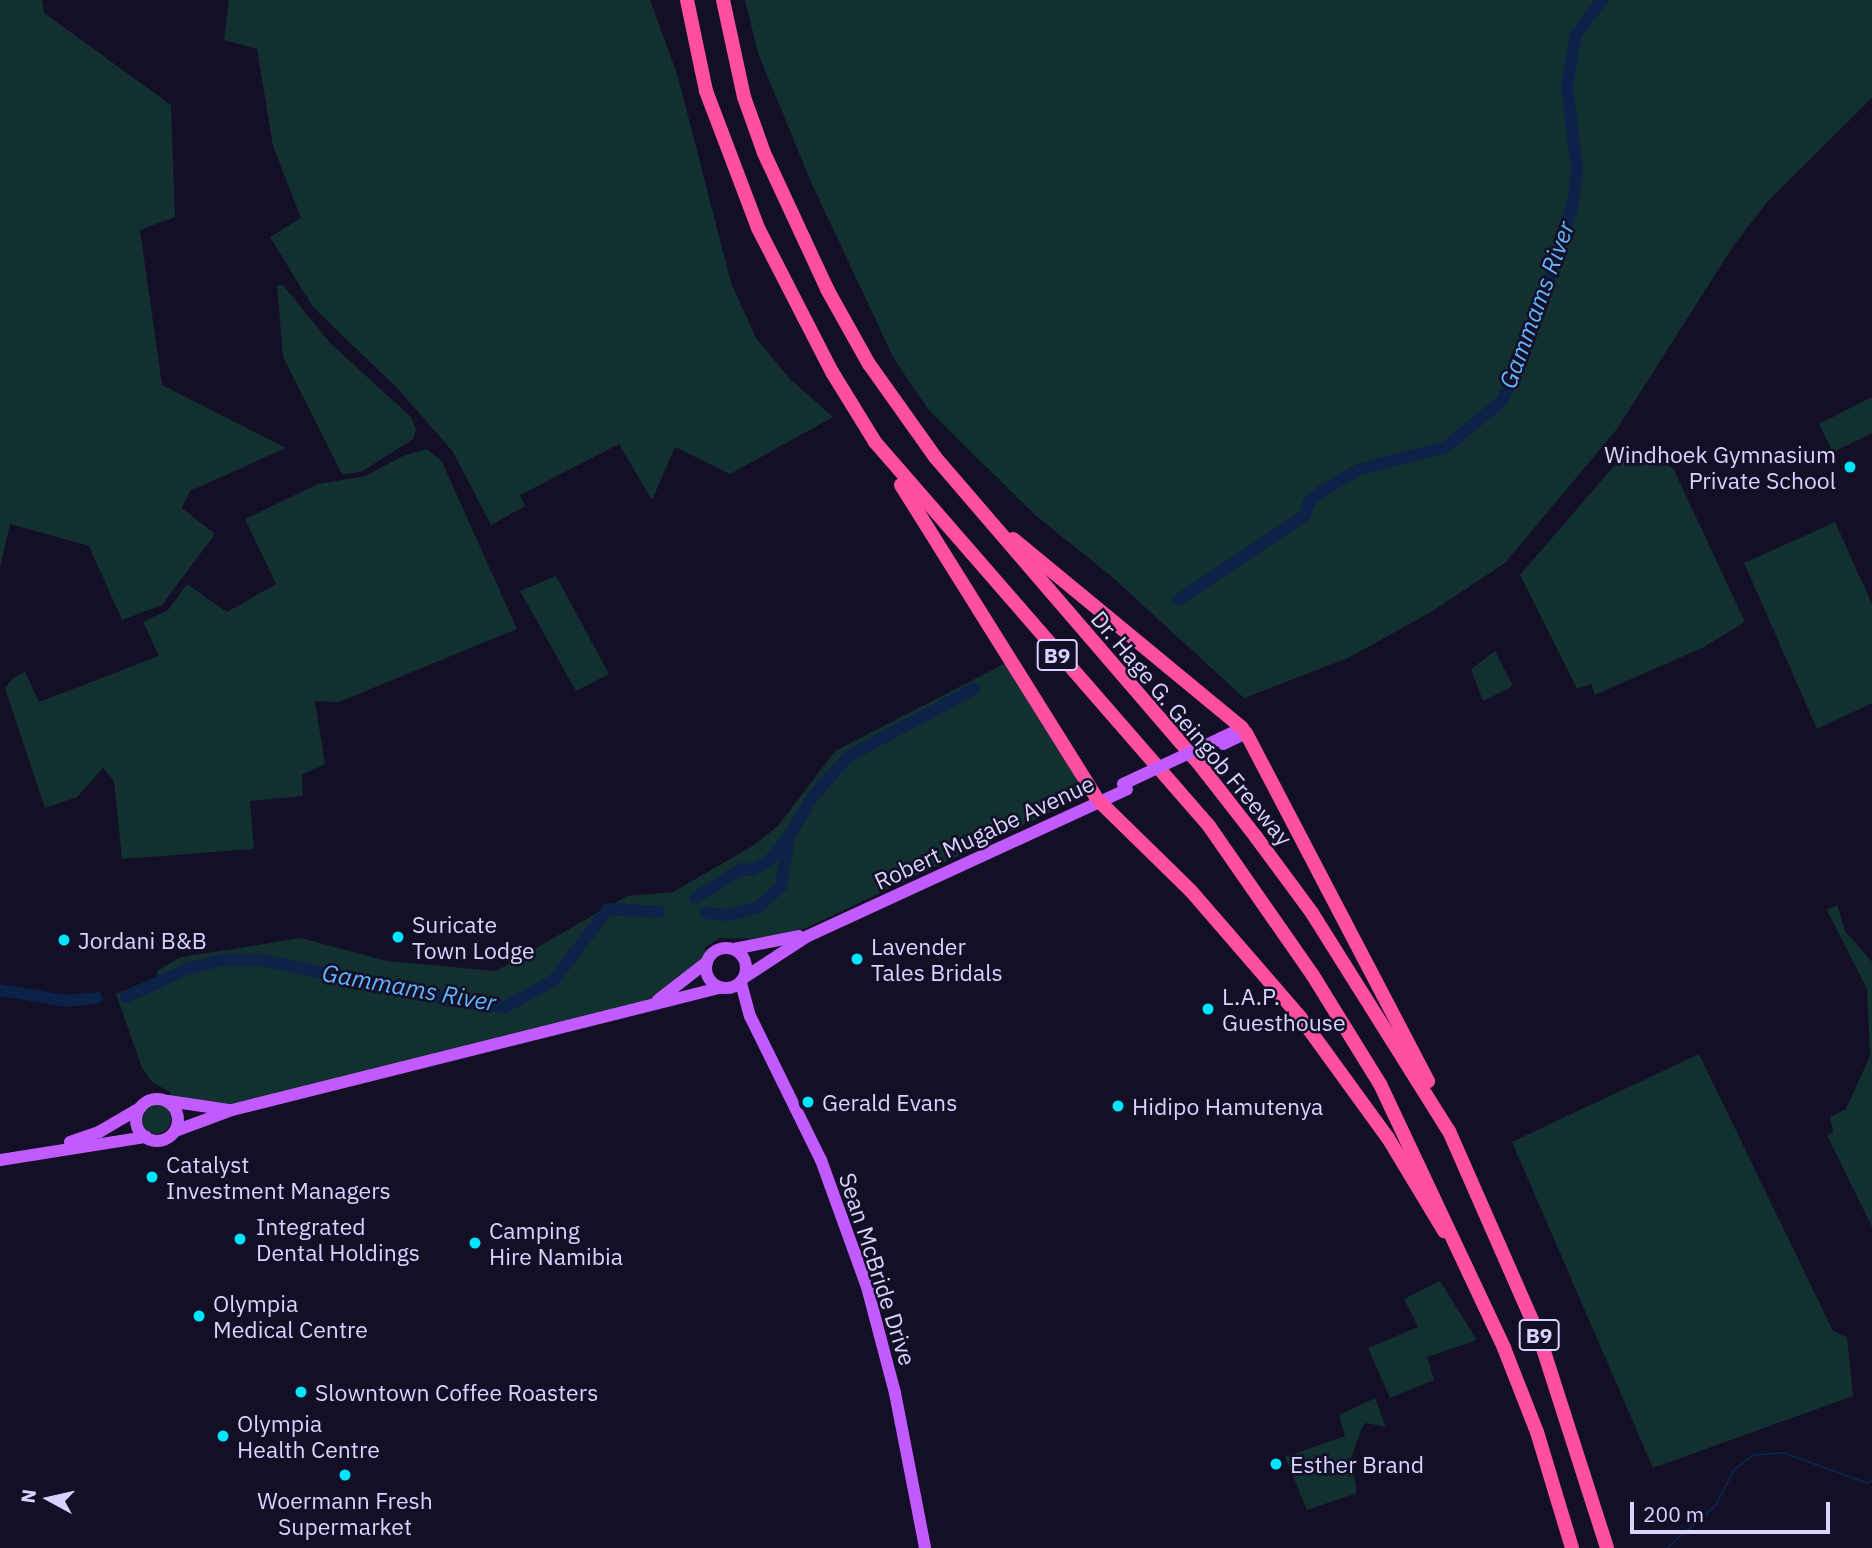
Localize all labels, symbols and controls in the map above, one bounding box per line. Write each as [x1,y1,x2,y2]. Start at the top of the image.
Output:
water label: Gammams River [1493,218,1581,392]
place label: Windhoek Gymnasium Private School [1604,440,1836,494]
marker: Windhoek Gymnasium Private School [1842,459,1858,475]
street label: Dr. Hage G. Geingob Freeway [1086,605,1298,851]
road number: B9 [1036,638,1078,672]
street label: Robert Mugabe Avenue [870,769,1098,895]
place label: Suricate Town Lodge [412,910,535,964]
place label: Jordani B&B [78,926,207,954]
marker: Suricate Town Lodge [390,929,406,945]
marker: Jordani B&B [56,932,72,948]
place label: Lavender Tales Bridals [871,932,1003,986]
marker: Lavender Tales Bridals [849,951,865,967]
water label: Gammams River [320,959,498,1017]
place label: L.A.P. Guesthouse [1222,982,1346,1036]
marker: L.A.P. Guesthouse [1200,1001,1216,1017]
place label: Gerald Evans [822,1088,957,1116]
place label: Hidipo Hamutenya [1132,1092,1323,1120]
marker: Gerald Evans [800,1094,816,1110]
marker: Hidipo Hamutenya [1110,1098,1126,1114]
place label: Catalyst Investment Managers [166,1150,391,1204]
marker: Catalyst Investment Managers [144,1169,160,1185]
street label: Sean McBride Drive [834,1169,922,1369]
place label: Integrated Dental Holdings [256,1212,420,1266]
place label: Camping Hire Namibia [489,1216,623,1270]
marker: Integrated Dental Holdings [230,1229,250,1249]
marker: Camping Hire Namibia [467,1235,483,1251]
place label: Olympia Medical Centre [213,1289,368,1343]
marker: Olympia Medical Centre [191,1308,207,1324]
road number: B9 [1518,1318,1560,1352]
place label: Slowntown Coffee Roasters [315,1378,598,1406]
marker: Slowntown Coffee Roasters [293,1384,309,1400]
place label: Olympia Health Centre [237,1409,380,1463]
marker: Olympia Health Centre [215,1428,231,1444]
place label: Esther Brand [1290,1450,1424,1478]
marker: Esther Brand [1268,1456,1284,1472]
north arrow [14,1464,84,1534]
marker: Woermann Fresh Supermarket [337,1467,353,1483]
place label: Woermann Fresh Supermarket [257,1486,433,1540]
text: N [15,1488,41,1505]
scale bar [1634,1488,1834,1532]
text: 200 m [1643,1500,1704,1528]

